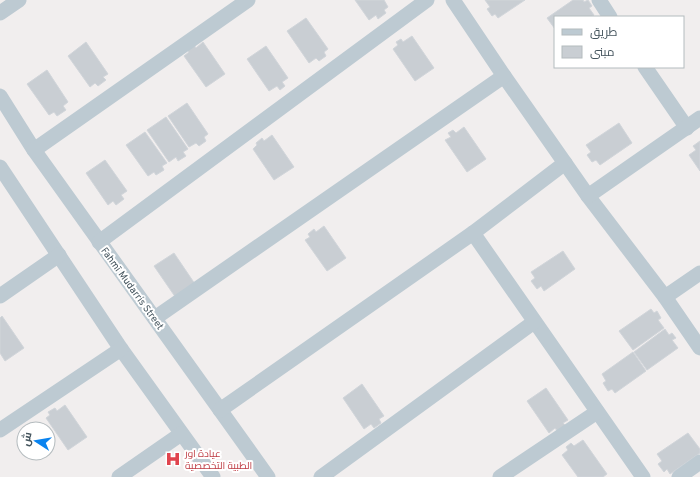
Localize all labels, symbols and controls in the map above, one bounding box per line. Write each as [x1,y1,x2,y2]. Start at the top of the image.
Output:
legend [554,16,684,68]
text: طريق [590,25,618,41]
text: مبنى [590,45,615,61]
street label: Fahmī Mudarris Street [98,245,166,333]
north arrow [16,421,56,461]
text: ش [19,431,36,447]
place label: عيادة اور الطبية التخصصية [184,448,252,473]
hospital icon: عيادة اور الطبية التخصصية [164,450,182,468]

